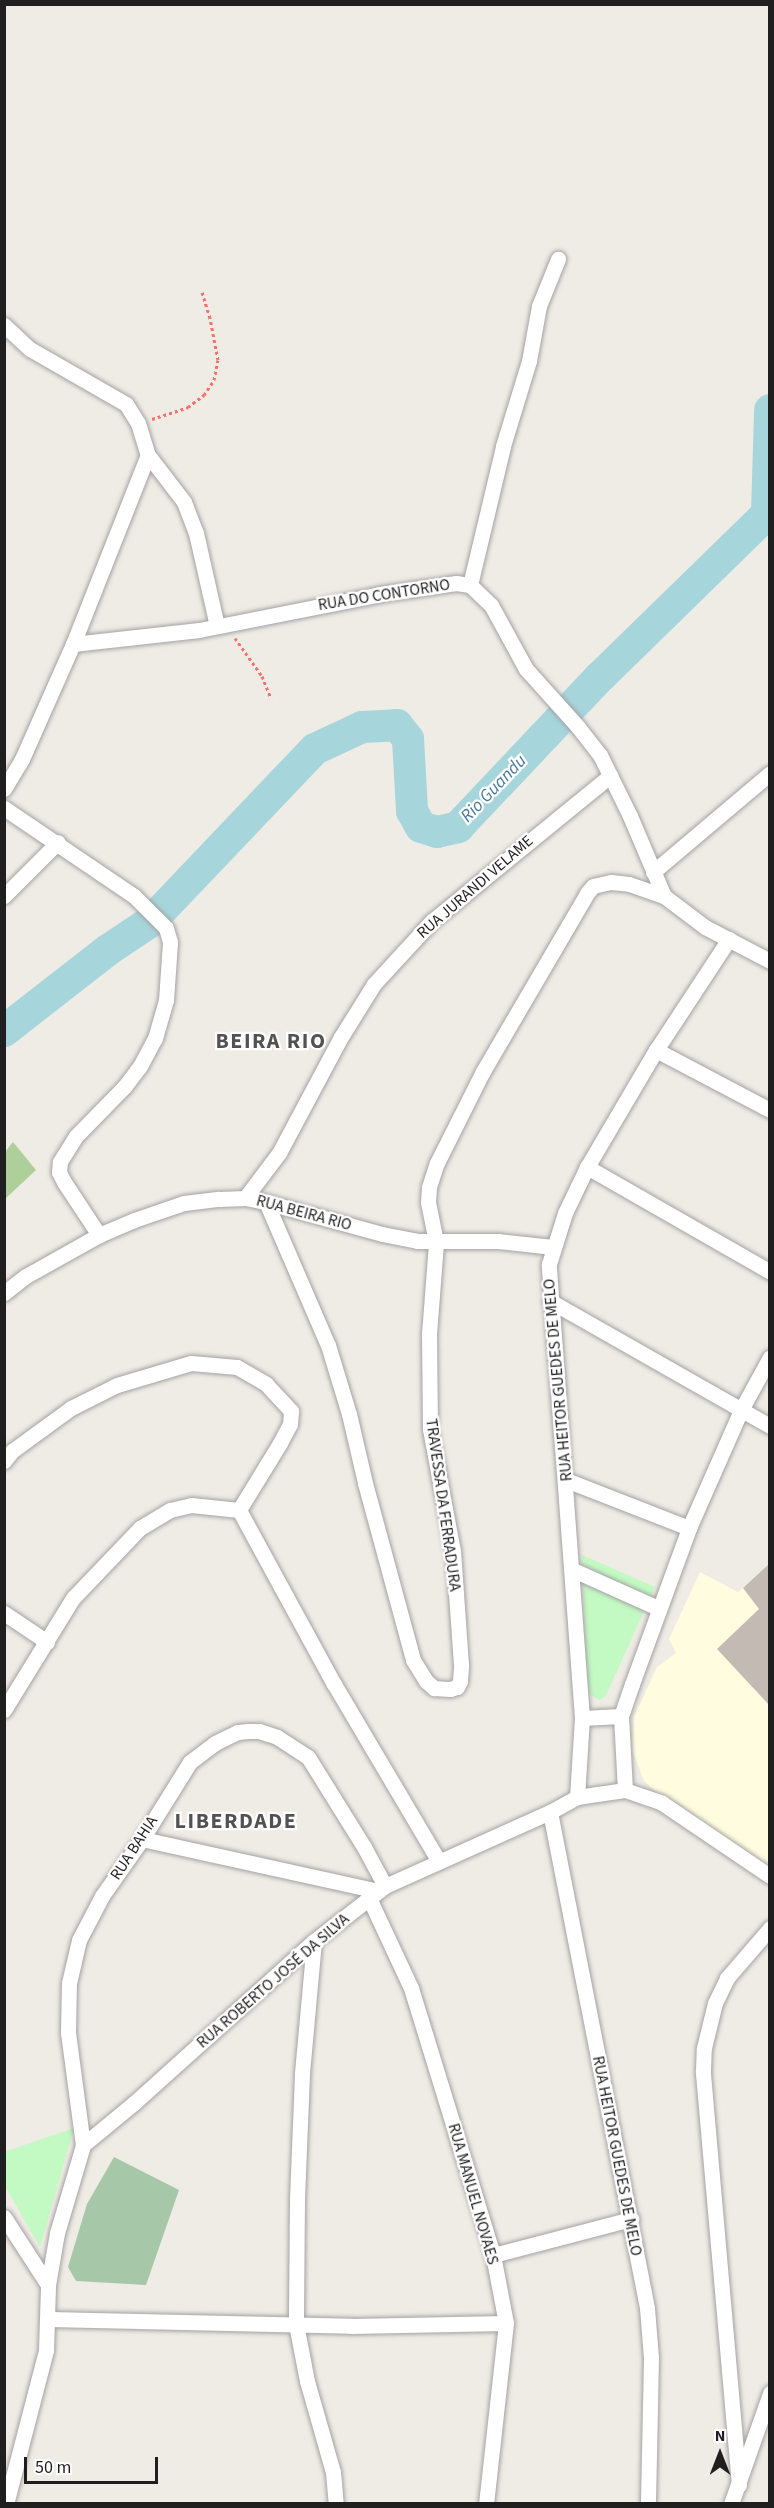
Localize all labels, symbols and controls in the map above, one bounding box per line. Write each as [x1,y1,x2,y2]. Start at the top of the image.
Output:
street label: RUA DO CONTORNO [317,575,451,615]
water label: Rio Guandu [457,751,531,827]
street label: RUA JURANDI VELAME [413,831,537,943]
district label: BEIRA RIO [216,1029,326,1055]
street label: RUA BEIRA RIO [254,1191,354,1235]
street label: RUA HEITOR GUEDES DE MELO [540,1278,576,1482]
street label: TRAVESSA DA FERRADURA [421,1417,465,1593]
district label: LIBERDADE [175,1809,297,1835]
street label: RUA BAHIA [106,1812,162,1884]
street label: RUA ROBERTO JOSÉ DA SILVA [193,1910,353,2052]
street label: RUA HEITOR GUEDES DE MELO [588,2054,646,2258]
street label: RUA MANUEL NOVAES [444,2121,502,2267]
north arrow [690,2424,750,2484]
text: N [715,2425,725,2447]
scale bar [27,2445,160,2483]
text: 50 m [35,2455,71,2480]

